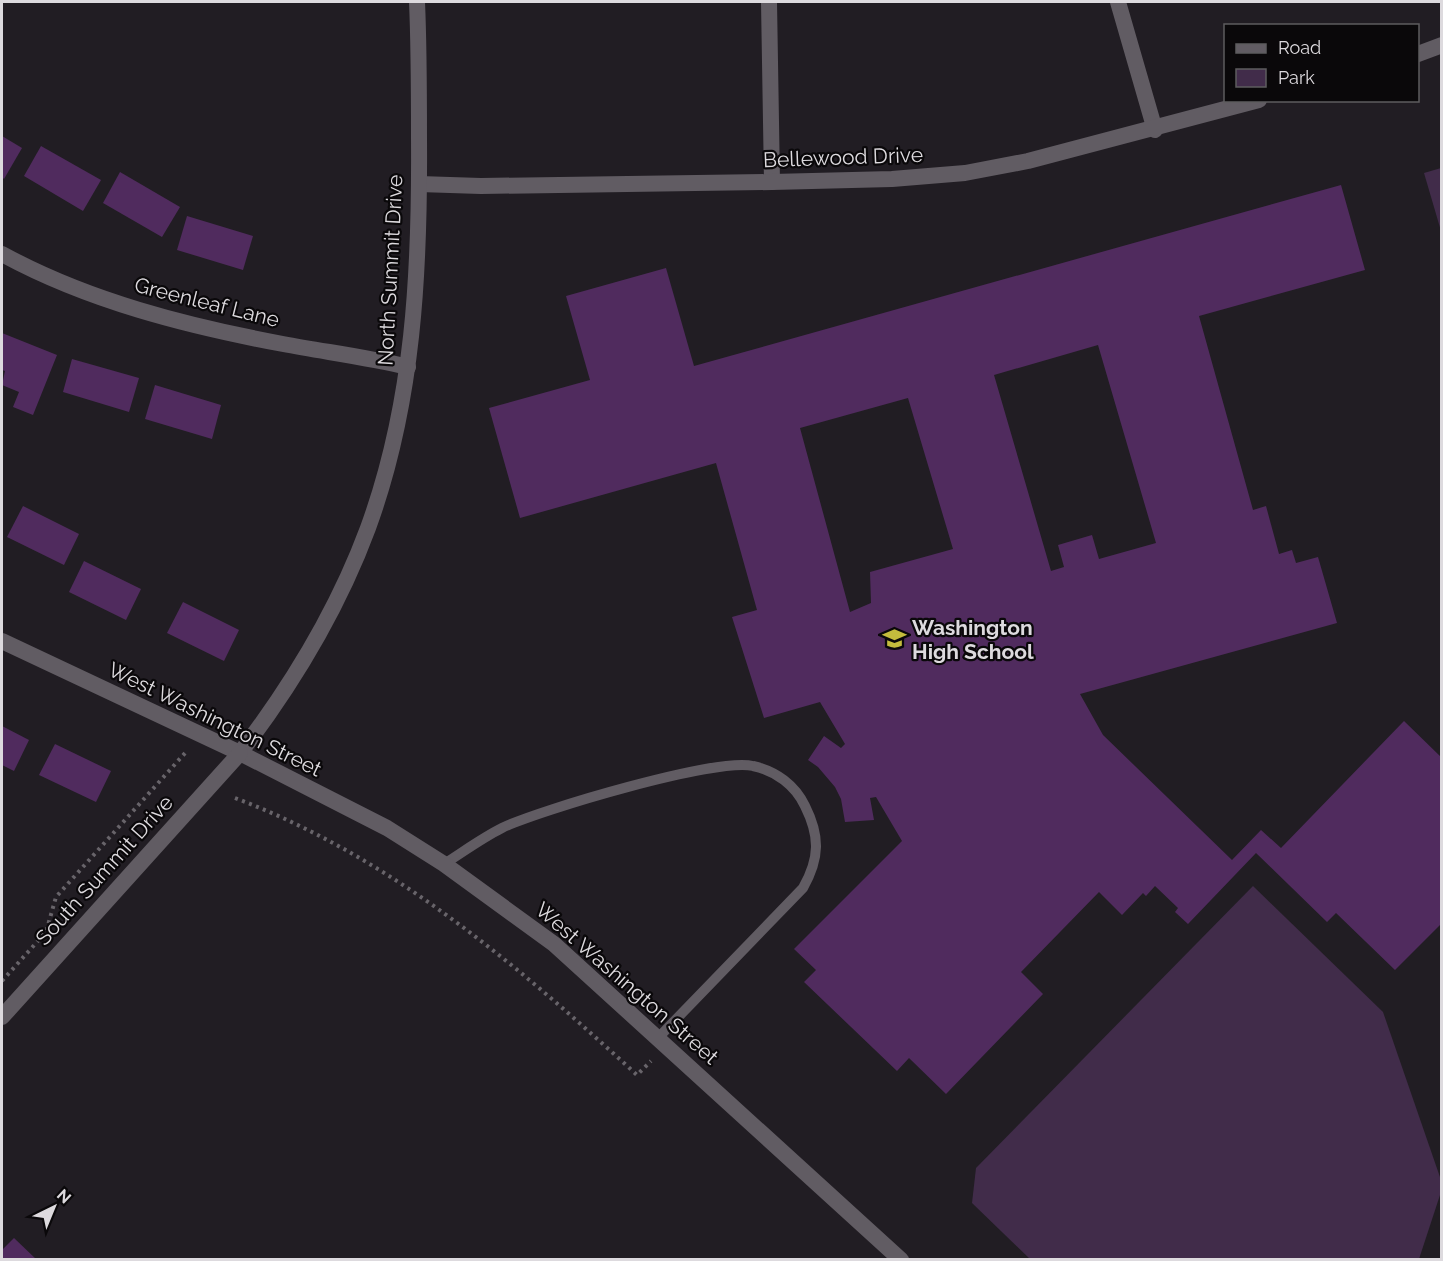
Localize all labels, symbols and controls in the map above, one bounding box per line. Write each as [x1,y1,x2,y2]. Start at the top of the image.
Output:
legend [1224,24,1419,102]
text: Road [1278,37,1321,58]
text: Park [1278,67,1315,88]
street label: Bellewood Drive [763,142,923,172]
street label: North Summit Drive [373,174,407,366]
street label: Greenleaf Lane [132,272,282,332]
place label: Washington High School [912,615,1034,664]
school or university icon: Washington High School [881,626,907,652]
street label: West Washington Street [104,656,326,782]
street label: South Summit Drive [30,790,178,950]
street label: West Washington Street [530,897,724,1069]
north arrow [24,1177,84,1237]
text: N [53,1185,75,1208]

